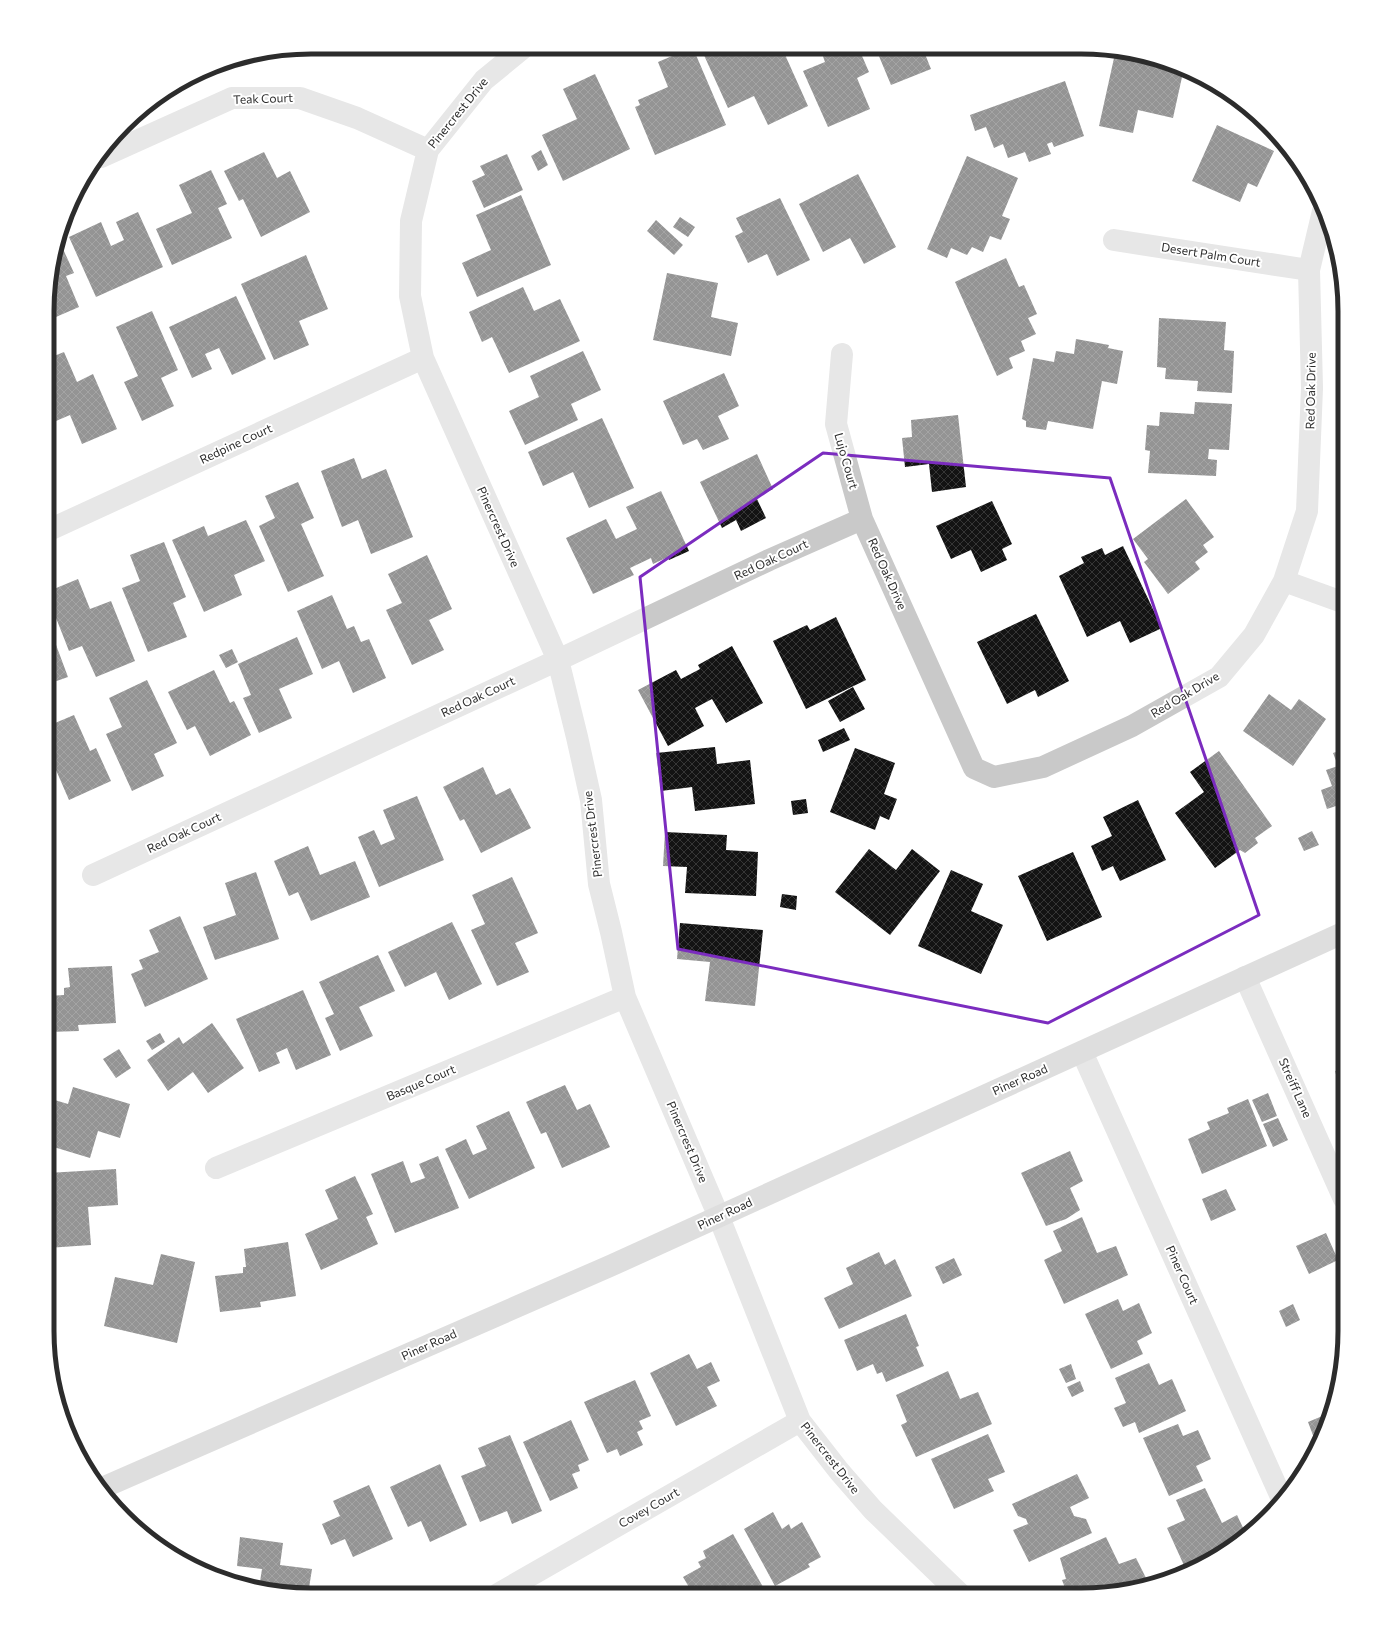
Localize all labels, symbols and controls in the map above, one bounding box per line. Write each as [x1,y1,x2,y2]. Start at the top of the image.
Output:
street label: Pinercrest Drive [424,74,490,151]
street label: Teak Court [233,90,293,106]
street label: Desert Palm Court [1160,239,1262,269]
street label: Red Oak Drive [1302,352,1318,430]
street label: Redpine Court [197,420,274,466]
street label: Lujo Court [832,431,862,491]
street label: Pinercrest Drive [475,484,523,569]
street label: Red Oak Court [731,536,810,582]
street label: Red Oak Drive [866,536,910,612]
street label: Red Oak Drive [1148,668,1221,720]
street label: Red Oak Court [438,673,517,719]
street label: Pinercrest Drive [580,790,604,878]
street label: Red Oak Court [144,809,223,855]
street label: Streiff Lane [1277,1056,1315,1120]
street label: Basque Court [384,1061,457,1103]
street label: Piner Road [990,1061,1049,1097]
street label: Pinercrest Drive [664,1099,711,1184]
street label: Piner Road [695,1194,754,1232]
street label: Piner Court [1164,1243,1202,1306]
street label: Piner Road [399,1326,458,1362]
street label: Pinercrest Drive [799,1419,863,1496]
street label: Covey Court [616,1484,681,1530]

